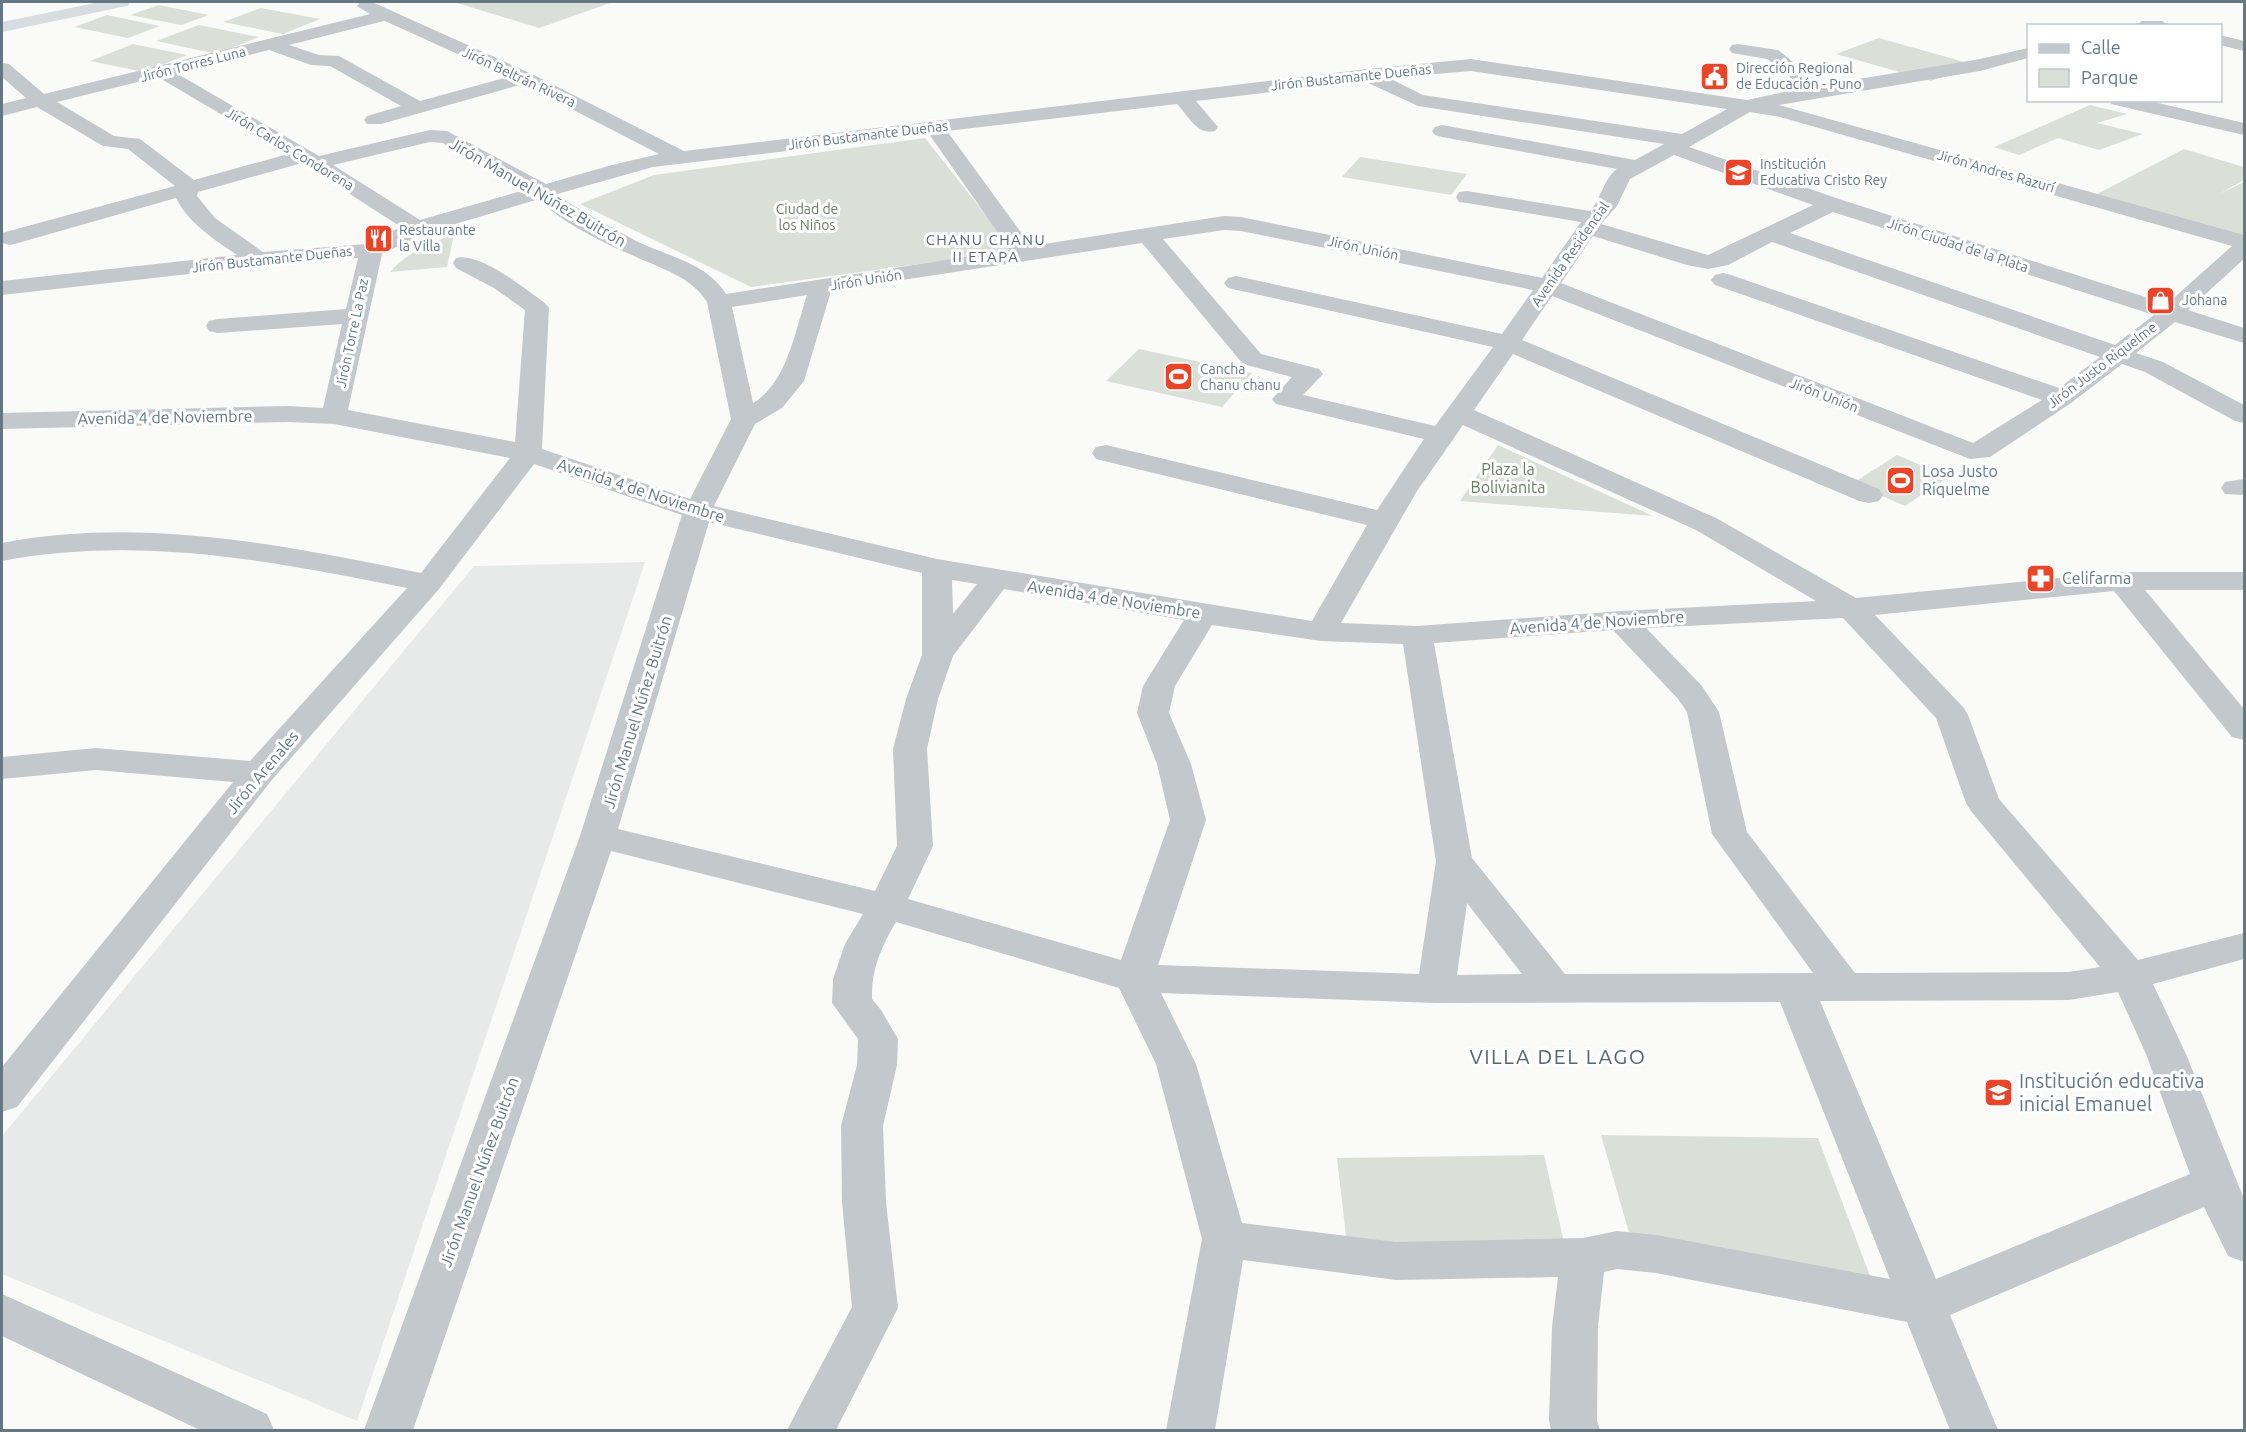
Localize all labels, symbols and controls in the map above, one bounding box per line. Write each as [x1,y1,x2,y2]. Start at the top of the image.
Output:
legend [2027,24,2222,102]
text: Calle [2081,37,2121,57]
street label: Jirón Torres Luna [139,43,247,85]
street label: Jirón Beltrán Rivera [460,44,578,110]
public building icon: Dirección Regional de Educación - Puno [1699,60,1731,92]
place label: Dirección Regional de Educación - Puno [1736,60,1862,92]
street label: Jirón Bustamante Dueñas [1270,61,1432,93]
text: Parque [2081,67,2138,87]
street label: Jirón Carlos Condorena [223,104,357,194]
street label: Jirón Bustamante Dueñas [787,117,949,153]
street label: Jirón Manuel Núñez Buitrón [447,134,629,250]
street label: Jirón Andres Razurí [1935,147,2057,196]
school or university icon: Institución Educativa Cristo Rey [1723,156,1755,188]
place label: Institución Educativa Cristo Rey [1760,156,1887,188]
street label: Avenida Residencial [1528,198,1612,309]
park label: Ciudad de los Niños [776,201,838,233]
street label: Jirón Ciudad de la Plata [1886,215,2030,275]
restaurant icon: Restaurante la Villa [362,222,394,254]
place label: Restaurante la Villa [399,222,476,254]
district label: CHANU CHANU II ETAPA [926,231,1046,265]
street label: Jirón Unión [1326,233,1400,263]
street label: Jirón Bustamante Dueñas [191,243,353,275]
street label: Jirón Unión [829,266,903,294]
street label: Jirón Torre La Paz [333,277,371,389]
shop icon: Johana [2145,284,2177,316]
place label: Johana [2182,292,2227,308]
street label: Jirón Justo Riquelme [2044,319,2160,411]
sports icon: Cancha Chanu chanu [1163,361,1195,393]
place label: Cancha Chanu chanu [1200,361,1281,393]
street label: Jirón Unión [1787,375,1861,415]
street label: Avenida 4 de Noviembre [77,406,253,428]
street label: Avenida 4 de Noviembre [555,454,727,526]
park label: Plaza la Bolivianita [1471,460,1546,496]
place label: Losa Justo Riquelme [1922,462,1998,498]
sports icon: Losa Justo Riquelme [1885,464,1917,496]
pharmacy icon: Celifarma [2025,562,2057,594]
place label: Celifarma [2062,569,2131,587]
street label: Avenida 4 de Noviembre [1026,576,1202,622]
street label: Avenida 4 de Noviembre [1509,607,1685,637]
street label: Jirón Manuel Núñez Buitrón [599,613,675,811]
street label: Jirón Arenales [222,727,302,817]
district label: VILLA DEL LAGO [1469,1044,1647,1068]
place label: Institución educativa inicial Emanuel [2019,1069,2204,1115]
street label: Jirón Manuel Núñez Buitrón [436,1075,522,1269]
school or university icon: Institución educativa inicial Emanuel [1982,1076,2014,1108]

